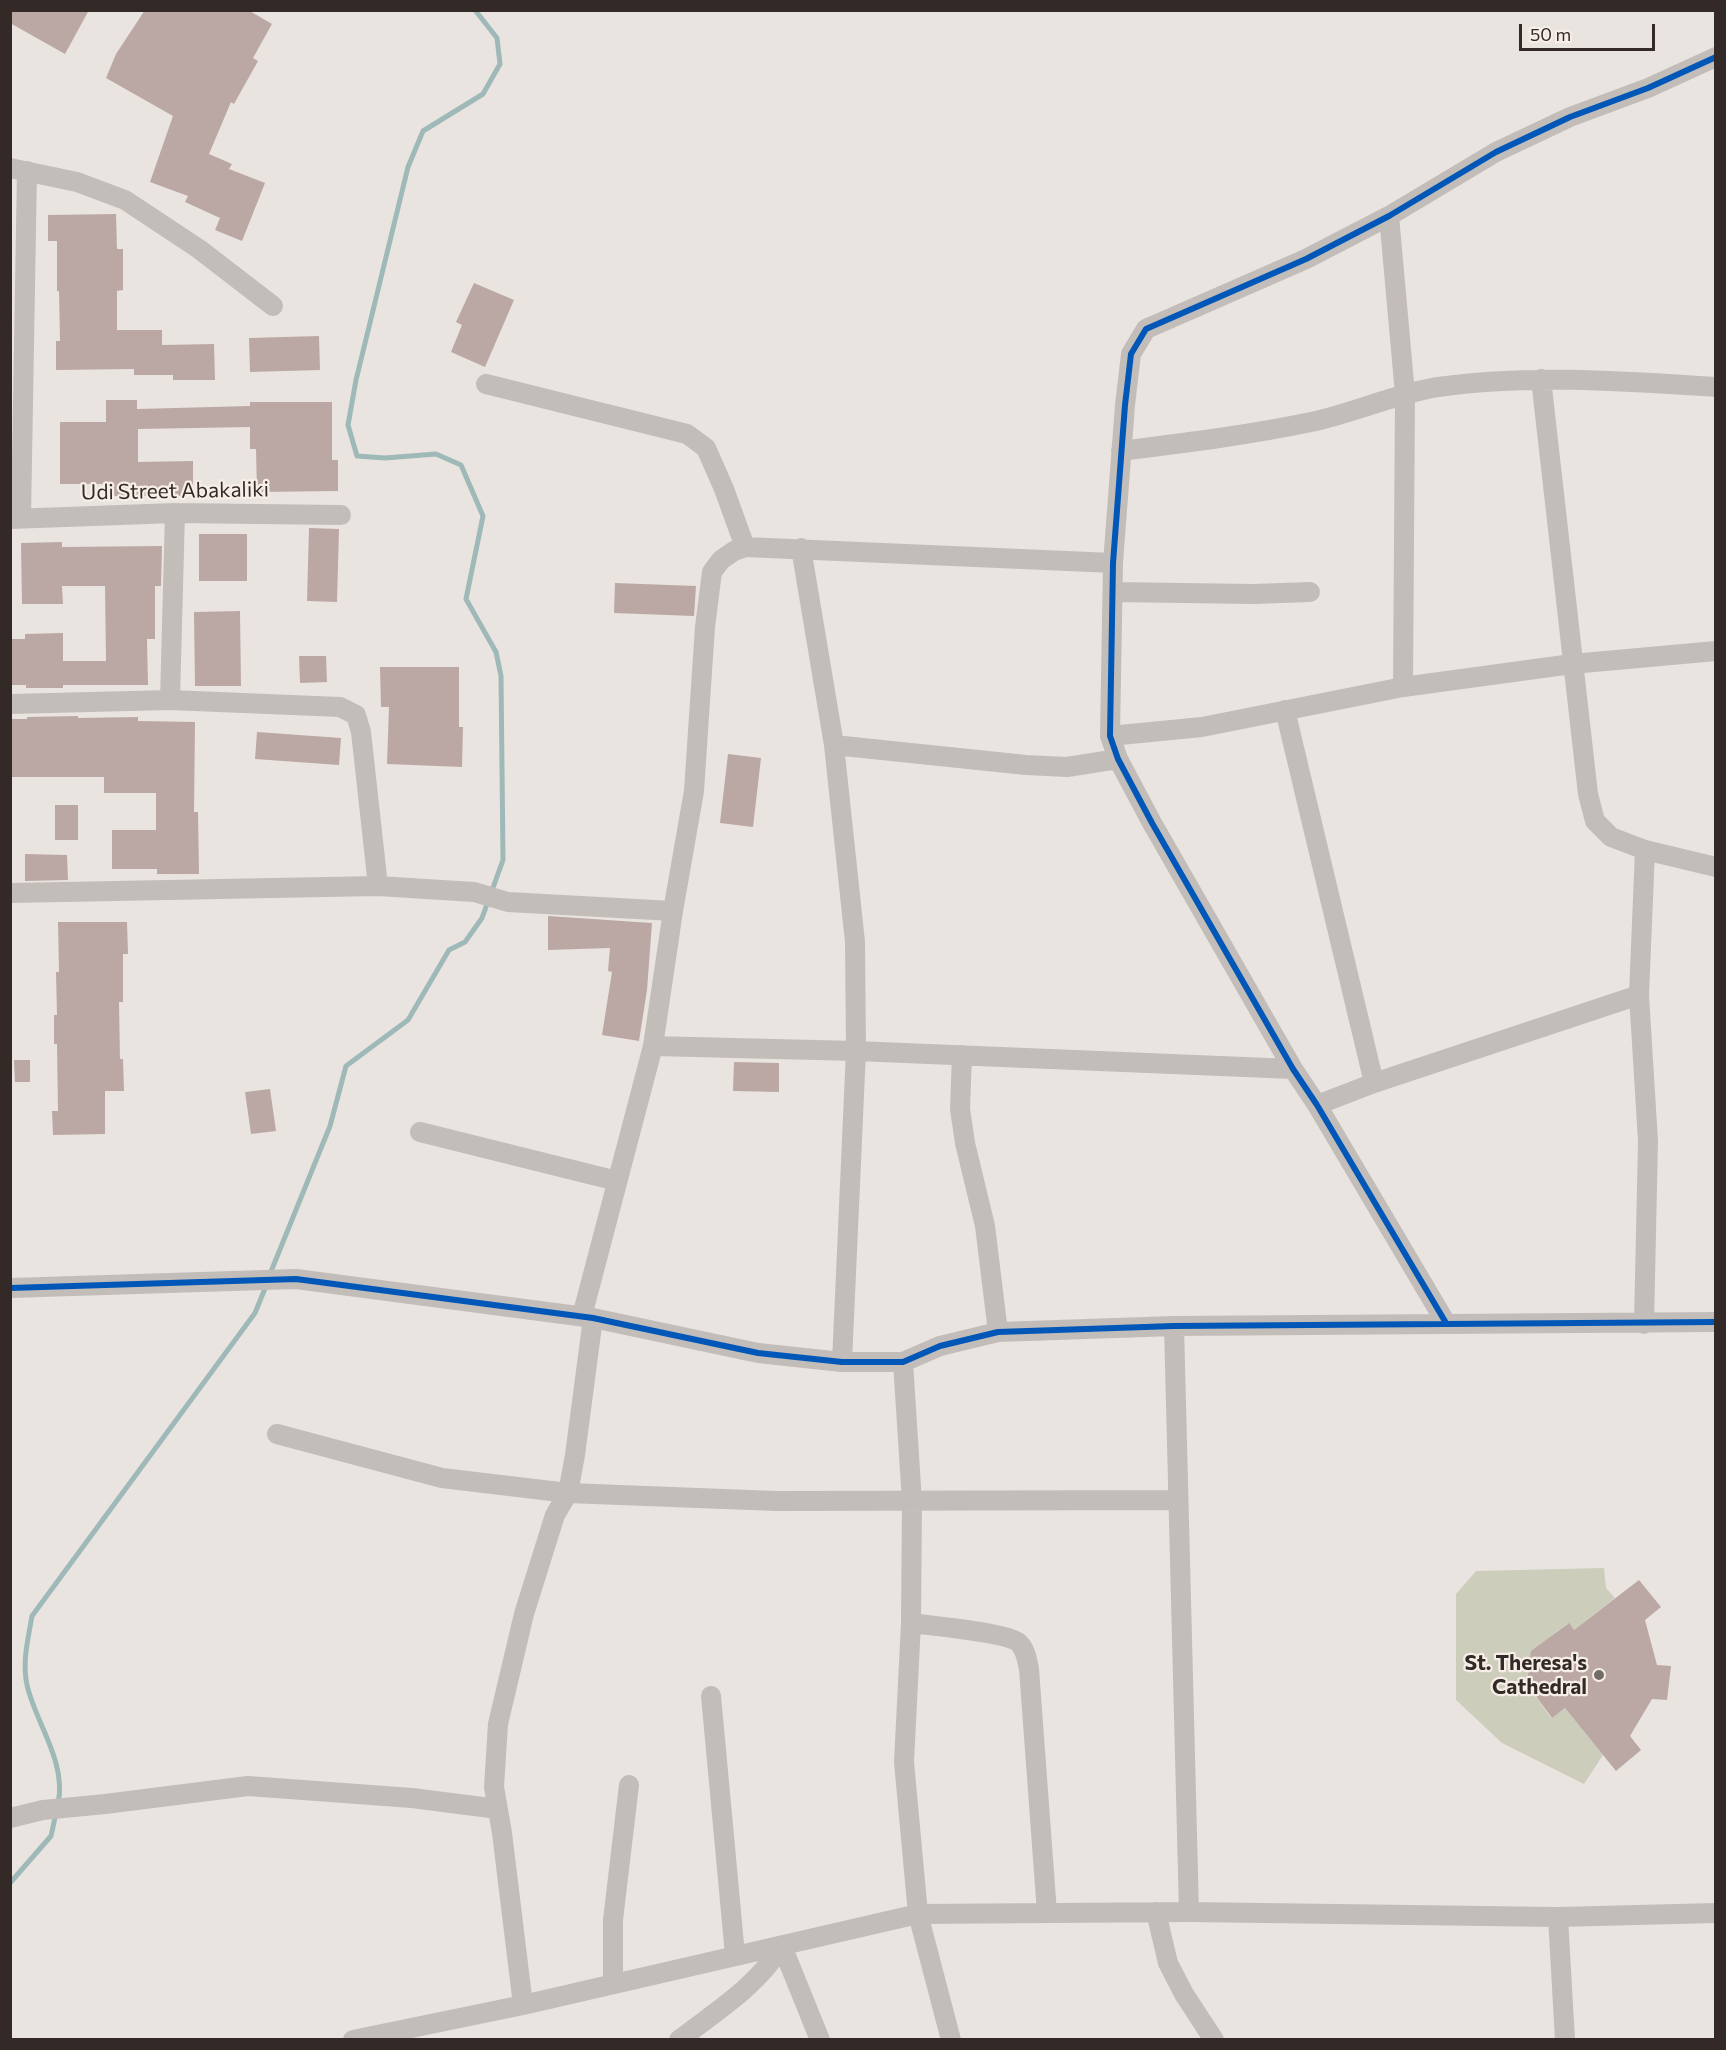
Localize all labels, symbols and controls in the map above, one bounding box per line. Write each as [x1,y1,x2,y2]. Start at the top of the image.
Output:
scale bar [1522,12,1658,50]
text: 50 m [1530,23,1571,45]
street label: Udi Street Abakaliki [81,477,269,505]
place label: St. Theresa's Cathedral [1465,1650,1587,1700]
marker: St. Theresa's Cathedral [1592,1668,1606,1682]

